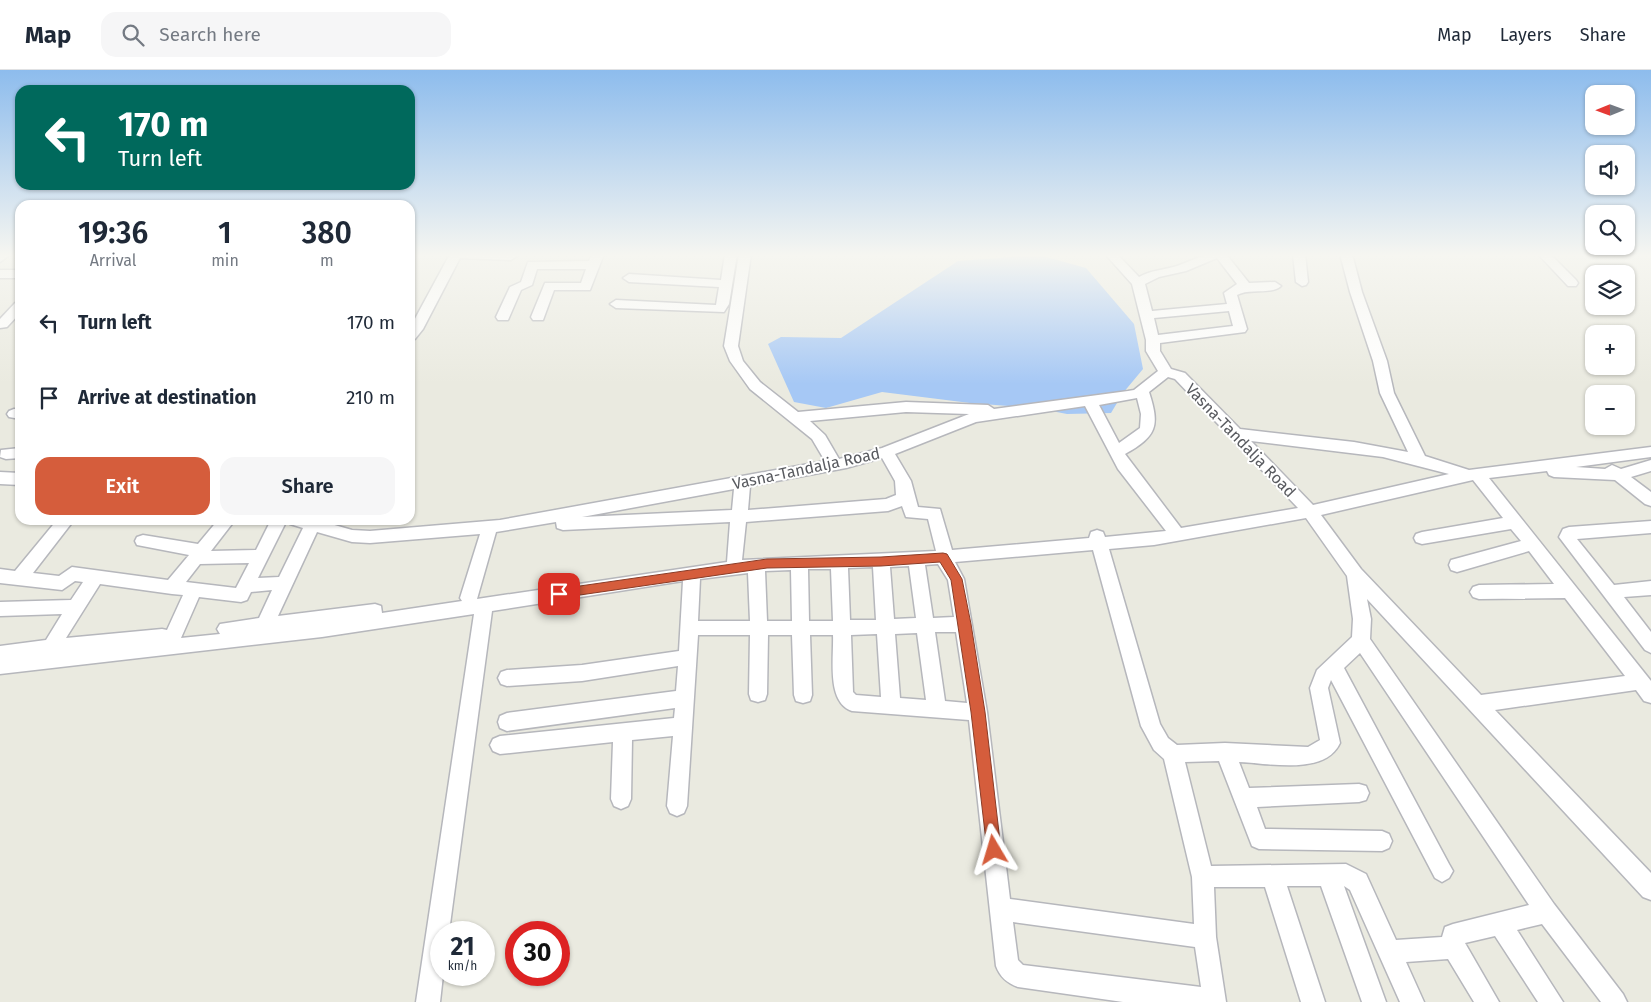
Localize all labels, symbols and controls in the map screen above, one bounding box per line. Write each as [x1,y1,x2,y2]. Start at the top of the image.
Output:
search box [101,12,451,57]
text: Map [25,21,71,49]
icon: search [119,21,147,49]
text: Search here [159,23,261,46]
text: Map [1437,24,1472,46]
text: Layers [1500,24,1552,46]
text: Share [1580,24,1626,46]
north arrow [1585,85,1635,135]
map controls [1585,85,1635,435]
text: 170 m [118,103,209,145]
icon: left [35,105,100,170]
text: Turn left [118,145,202,172]
button: sound [1585,145,1635,195]
button: search [1585,205,1635,255]
text: 19:36 [78,215,148,251]
text: 1 [218,215,232,251]
text: 380 [302,215,352,251]
text: Arrival [90,251,137,270]
text: min [211,251,239,270]
text: m [320,251,334,270]
button: layers [1585,265,1635,315]
icon: left [35,309,63,337]
text: Turn left [78,311,152,334]
text: 170 m [347,311,395,334]
button: + [1585,325,1635,375]
street label: Vasna-Tandalja Road [1182,380,1300,501]
icon: arrive [35,384,63,412]
button: − [1585,385,1635,435]
text: Arrive at destination [78,386,257,409]
text: 210 m [346,386,395,409]
street label: Vasna-Tandalja Road [731,444,882,493]
button: Exit [35,457,210,515]
button: Share [220,457,395,515]
pin [538,573,580,615]
icon: arrive [545,580,573,608]
position arrow [967,823,1019,875]
speed limit sign: 30 [505,921,570,986]
text: 21 [451,932,474,962]
text: km/h [448,959,477,973]

